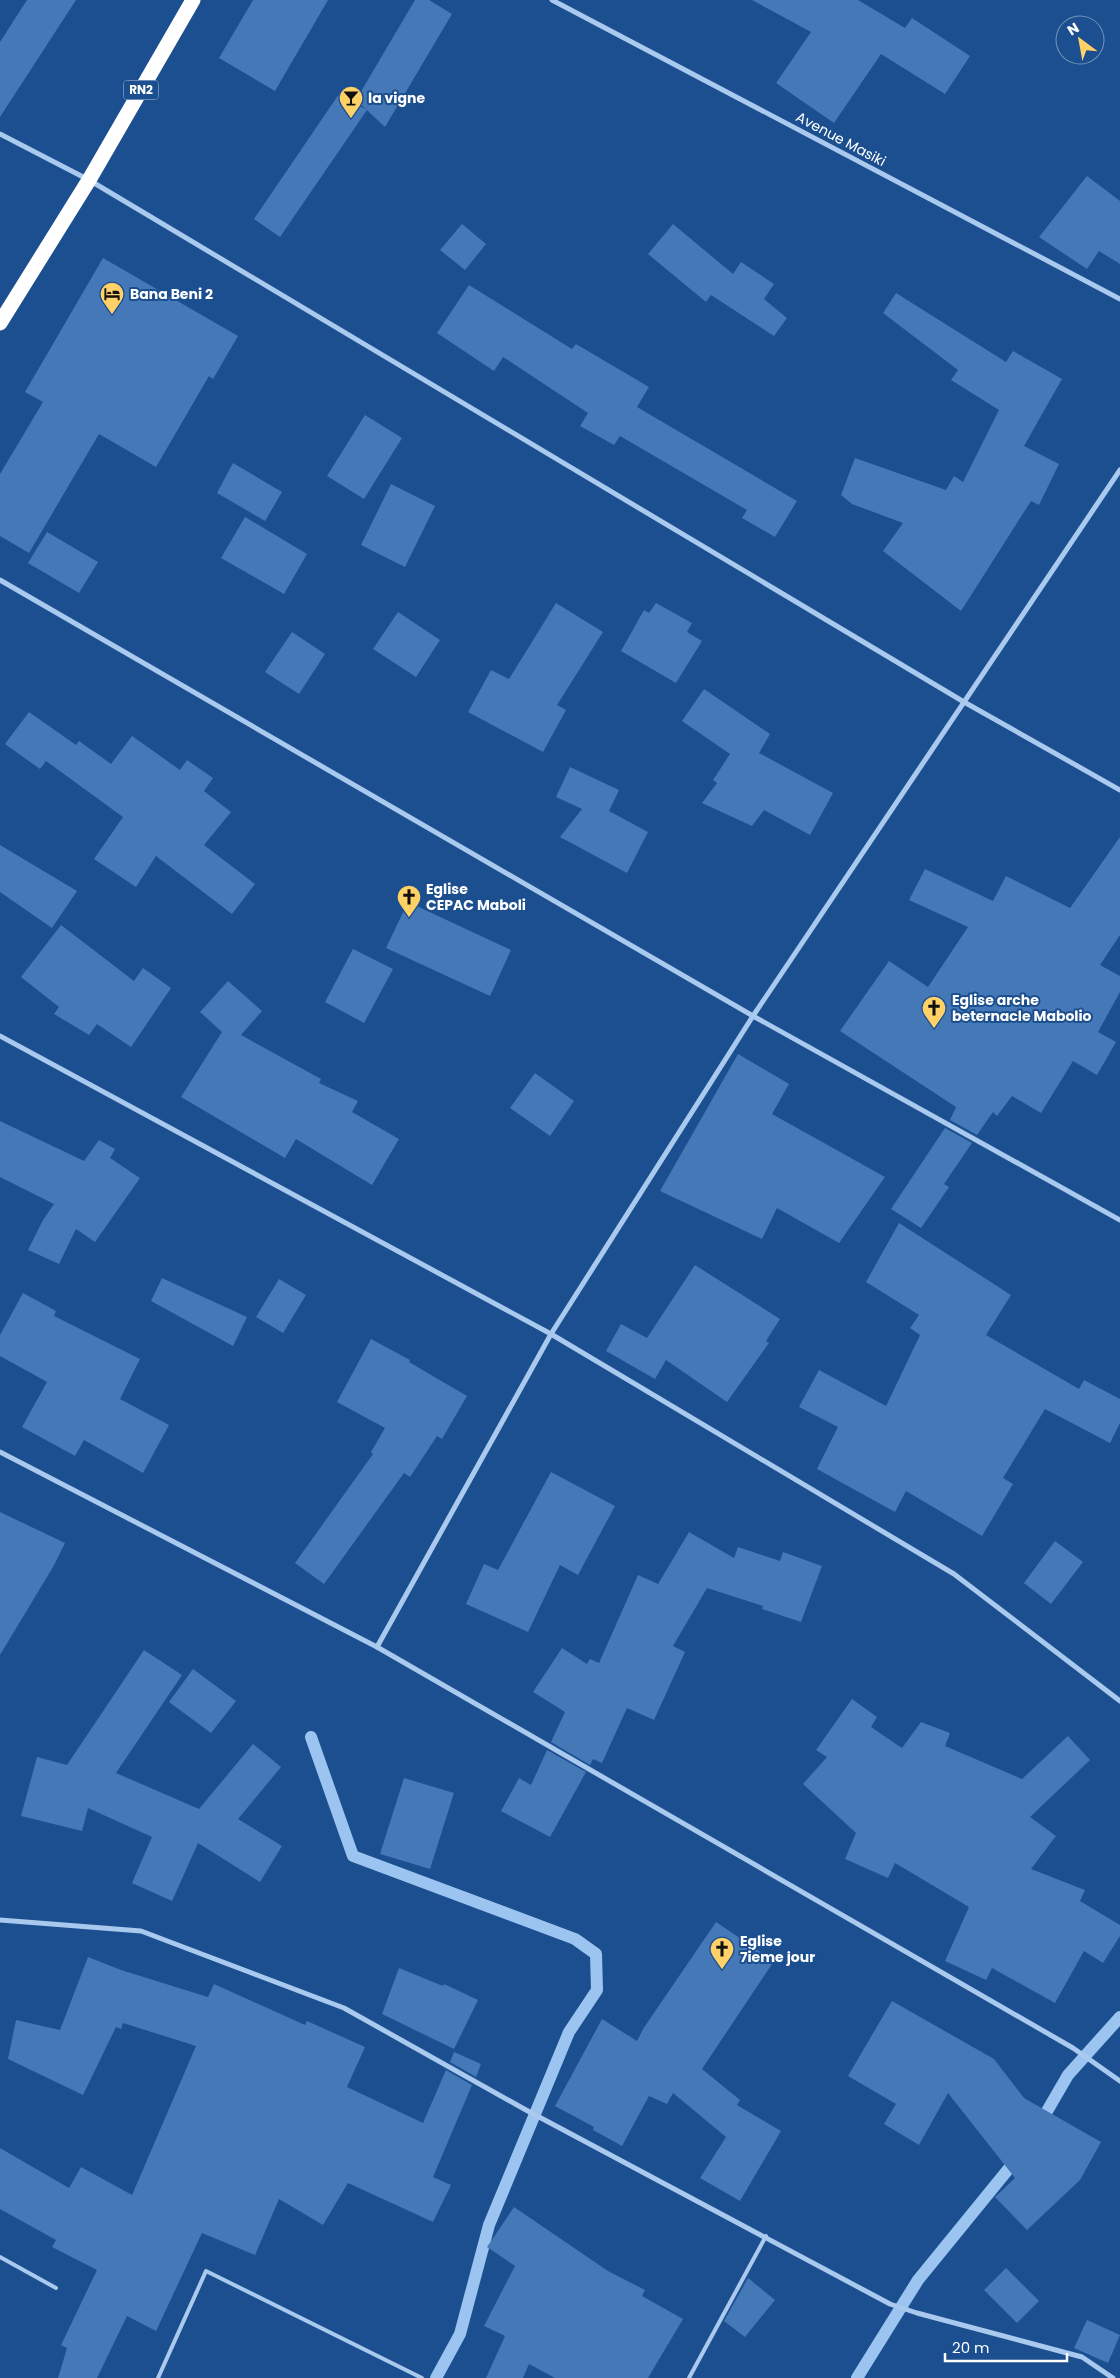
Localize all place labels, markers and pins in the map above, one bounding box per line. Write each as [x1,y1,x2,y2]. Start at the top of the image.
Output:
bar icon: la vigne [338,85,364,119]
place label: la vigne [368,88,425,108]
hotel icon: Bana Beni 2 [99,281,125,315]
place label: Bana Beni 2 [130,284,213,304]
place label: Eglise CEPAC Maboli [426,879,526,915]
church icon: Eglise CEPAC Maboli [396,884,422,918]
place label: Eglise arche beternacle Mabolio [952,990,1092,1026]
church icon: Eglise arche beternacle Mabolio [921,995,947,1029]
place label: Eglise 7ieme jour [740,1931,815,1967]
church icon: Eglise 7ieme jour [709,1936,735,1970]

